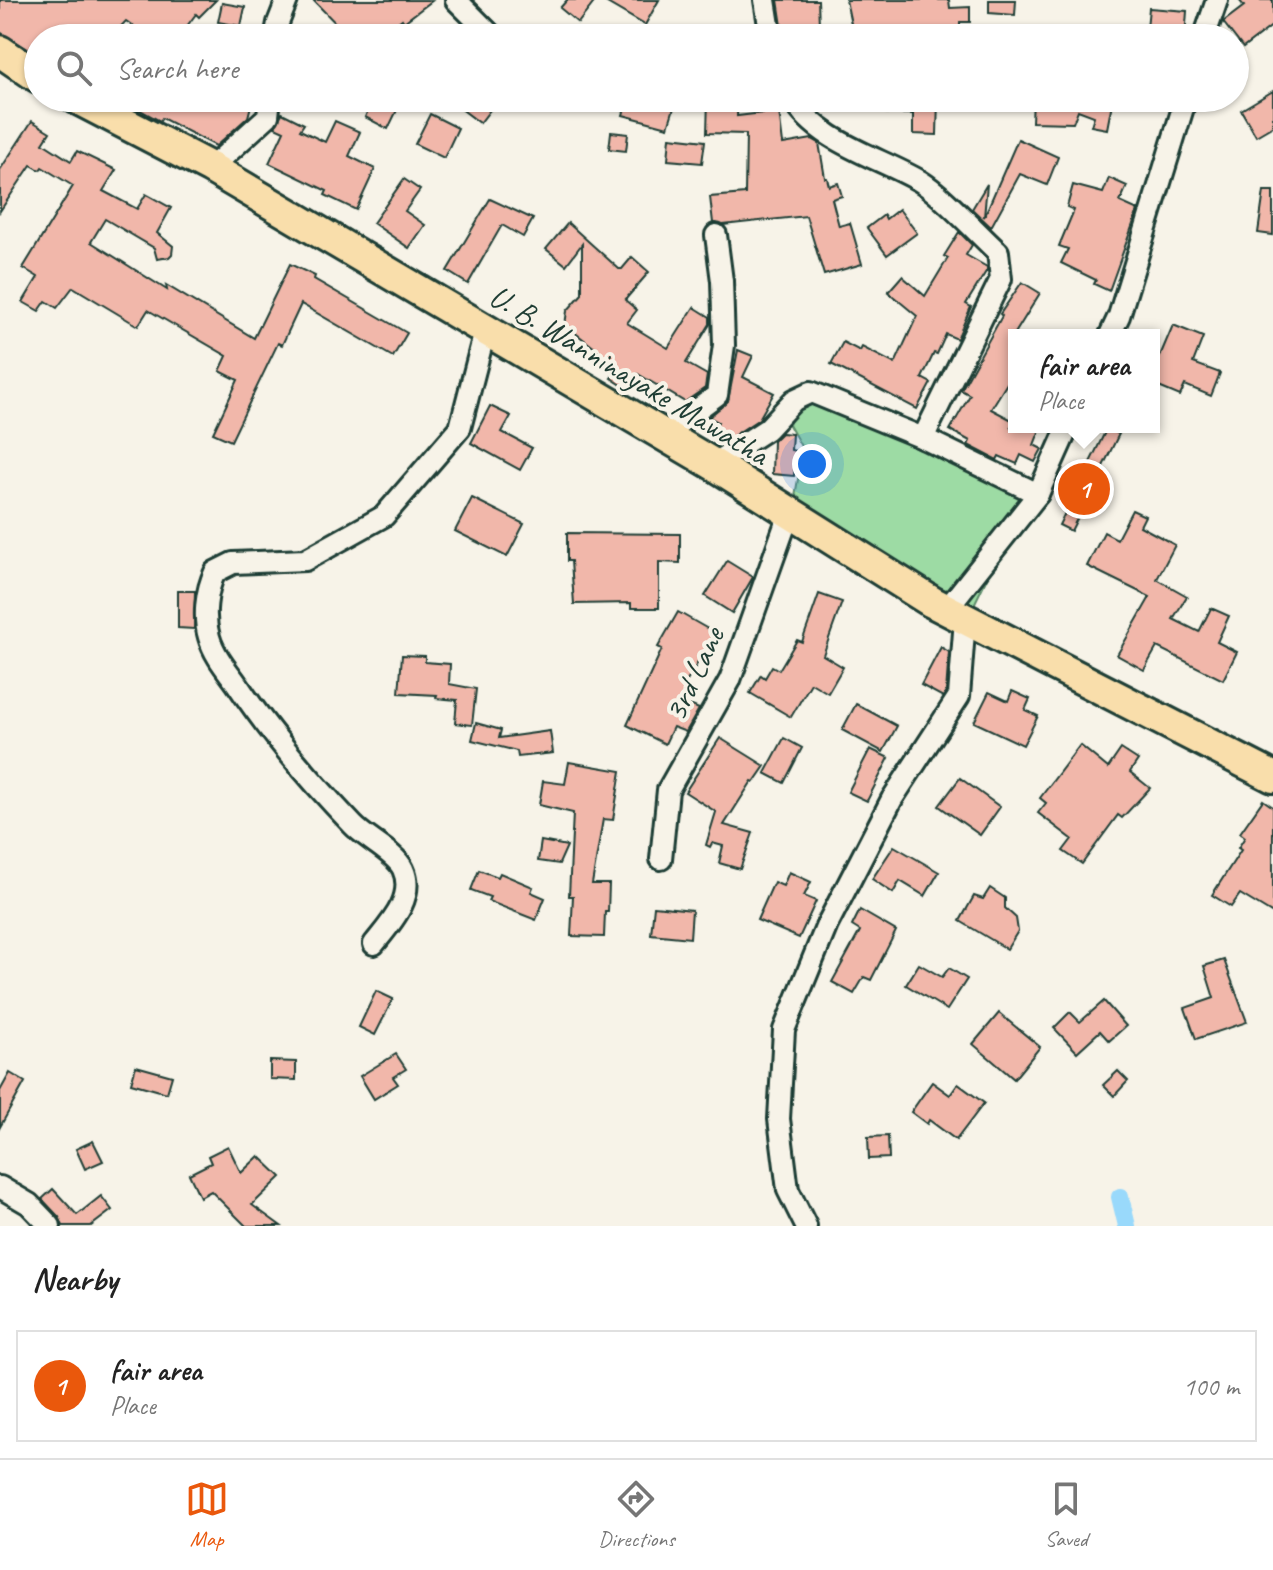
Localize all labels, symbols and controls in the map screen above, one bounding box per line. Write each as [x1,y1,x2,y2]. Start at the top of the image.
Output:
search box [24,24,1249,112]
icon: search [52,46,96,90]
text: Search here [116,49,238,87]
street label: U. B. Wanninayake Mawatha [482,275,778,476]
popup [1008,329,1160,433]
text: fair area [1038,346,1130,384]
text: Place [1038,384,1084,417]
your location [792,444,832,484]
pin: 1 [1058,459,1110,519]
street label: 3rd Lane [655,618,735,727]
text: Nearby [32,1257,118,1300]
text: fair area [110,1351,202,1389]
text: 1 [54,1370,66,1403]
text: 100 m [1183,1370,1239,1403]
text: Place [110,1389,156,1422]
tab: Map [185,1477,229,1553]
tab: Directions [598,1477,675,1553]
tab: Saved [1044,1477,1088,1553]

